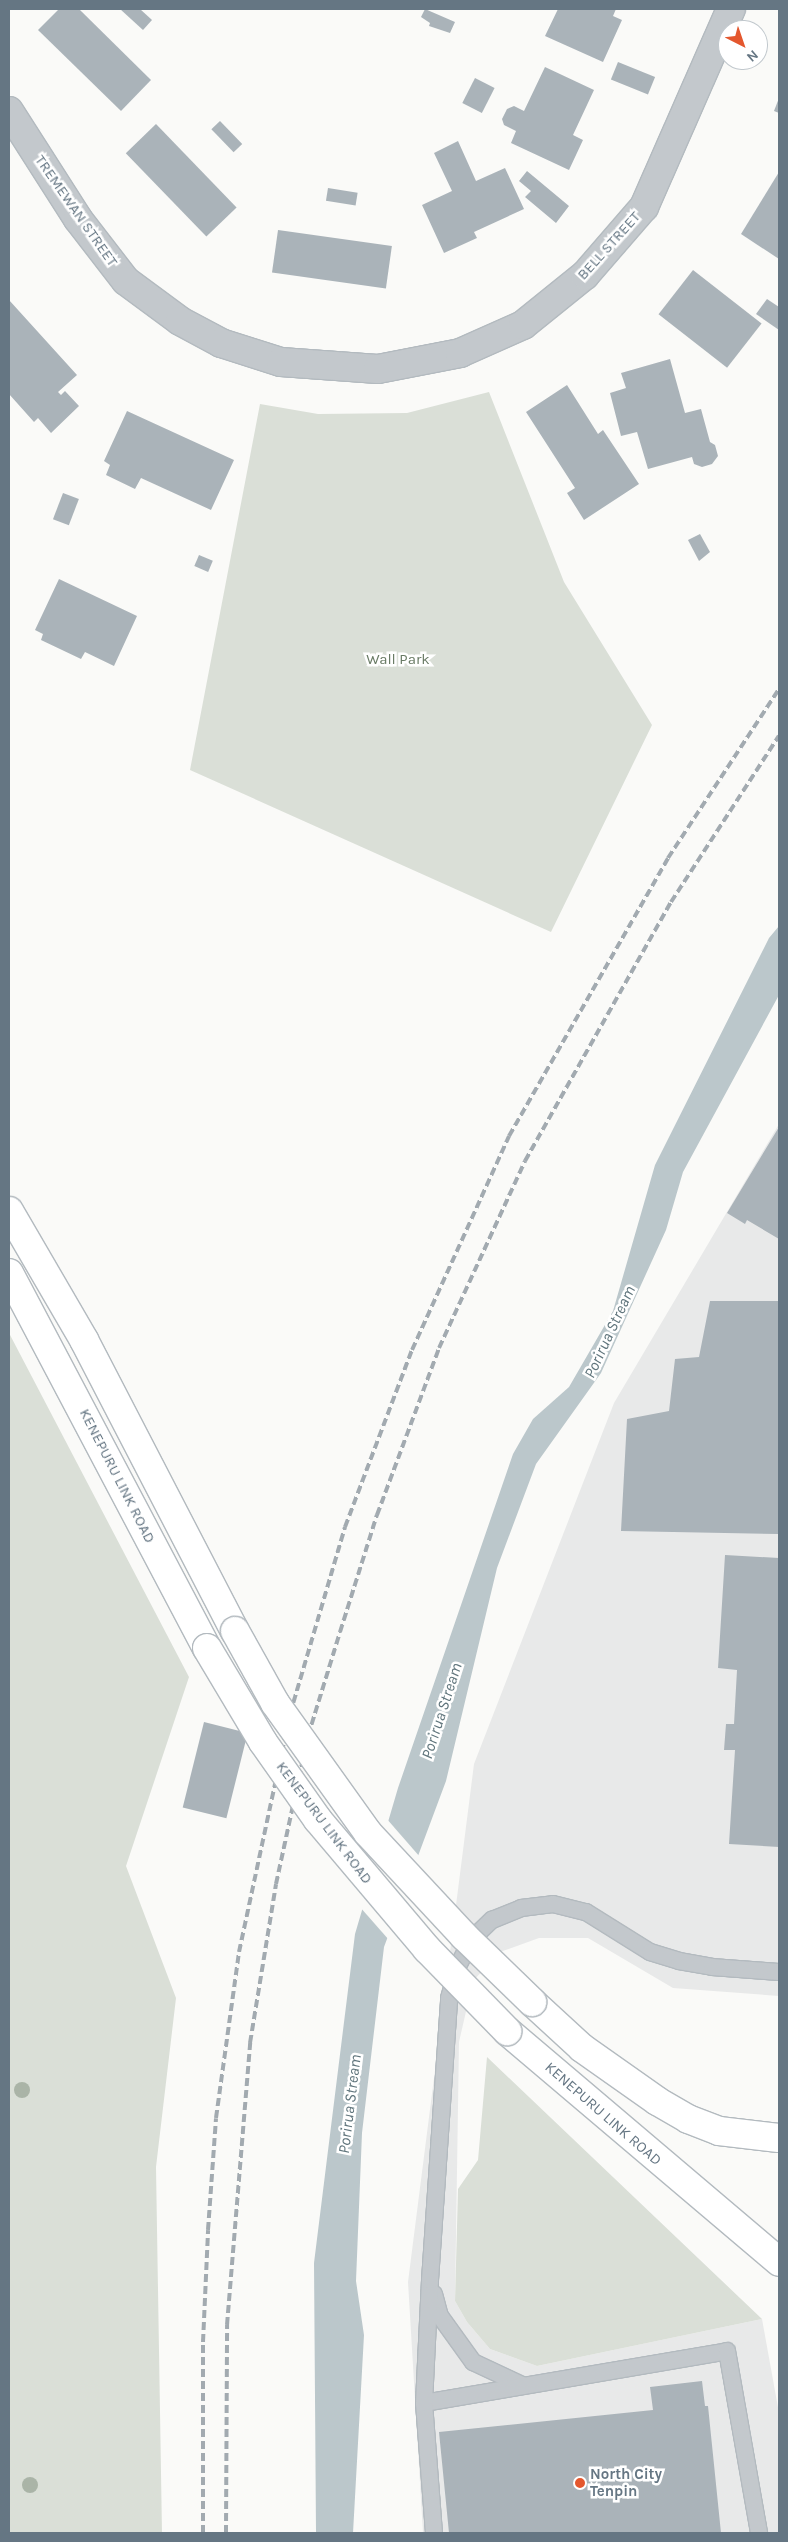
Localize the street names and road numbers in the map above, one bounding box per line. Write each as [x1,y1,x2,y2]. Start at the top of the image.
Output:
street label: TREMEWAN STREET [31,152,121,270]
street label: BELL STREET [574,208,644,284]
street label: KENEPURU LINK ROAD [75,1406,159,1546]
street label: KENEPURU LINK ROAD [272,1758,376,1888]
street label: KENEPURU LINK ROAD [541,2059,665,2169]

